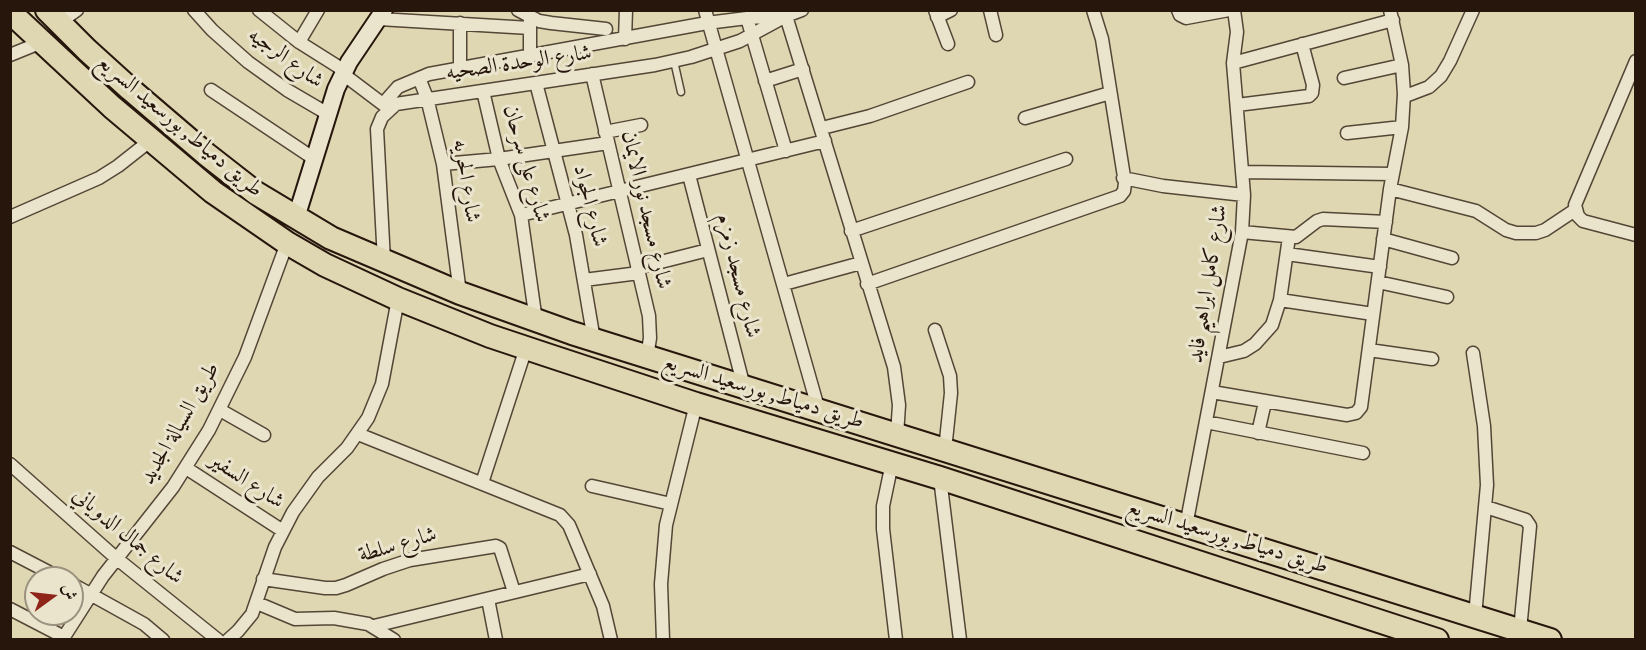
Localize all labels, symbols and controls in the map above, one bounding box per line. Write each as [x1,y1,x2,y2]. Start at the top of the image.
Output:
street label: شارع الرجيه [242,23,328,95]
street label: شارع الوحدة الصحيه [444,41,594,87]
street label: طريق دمياط, بورسعيد السريع [90,50,268,204]
street label: شارع على سرحان [496,102,554,226]
street label: شارع مسجد نور الايمان [614,128,676,292]
street label: شارع الحريه [445,137,485,225]
street label: شارع الجواد [566,162,612,250]
street label: شارع كامل ابراهيم فايد [1183,203,1235,365]
street label: شارع مسجد زمزم [709,211,765,341]
street label: طريق دمياط, بورسعيد السريع [659,350,867,436]
street label: طريق السيالة الجديد [135,358,227,490]
street label: شارع السفير [203,448,289,516]
street label: شارع جمال الدوياني [66,483,188,591]
street label: طريق دمياط, بورسعيد السريع [1123,495,1331,581]
street label: شارع سلطة [356,522,440,570]
north arrow [24,566,84,626]

